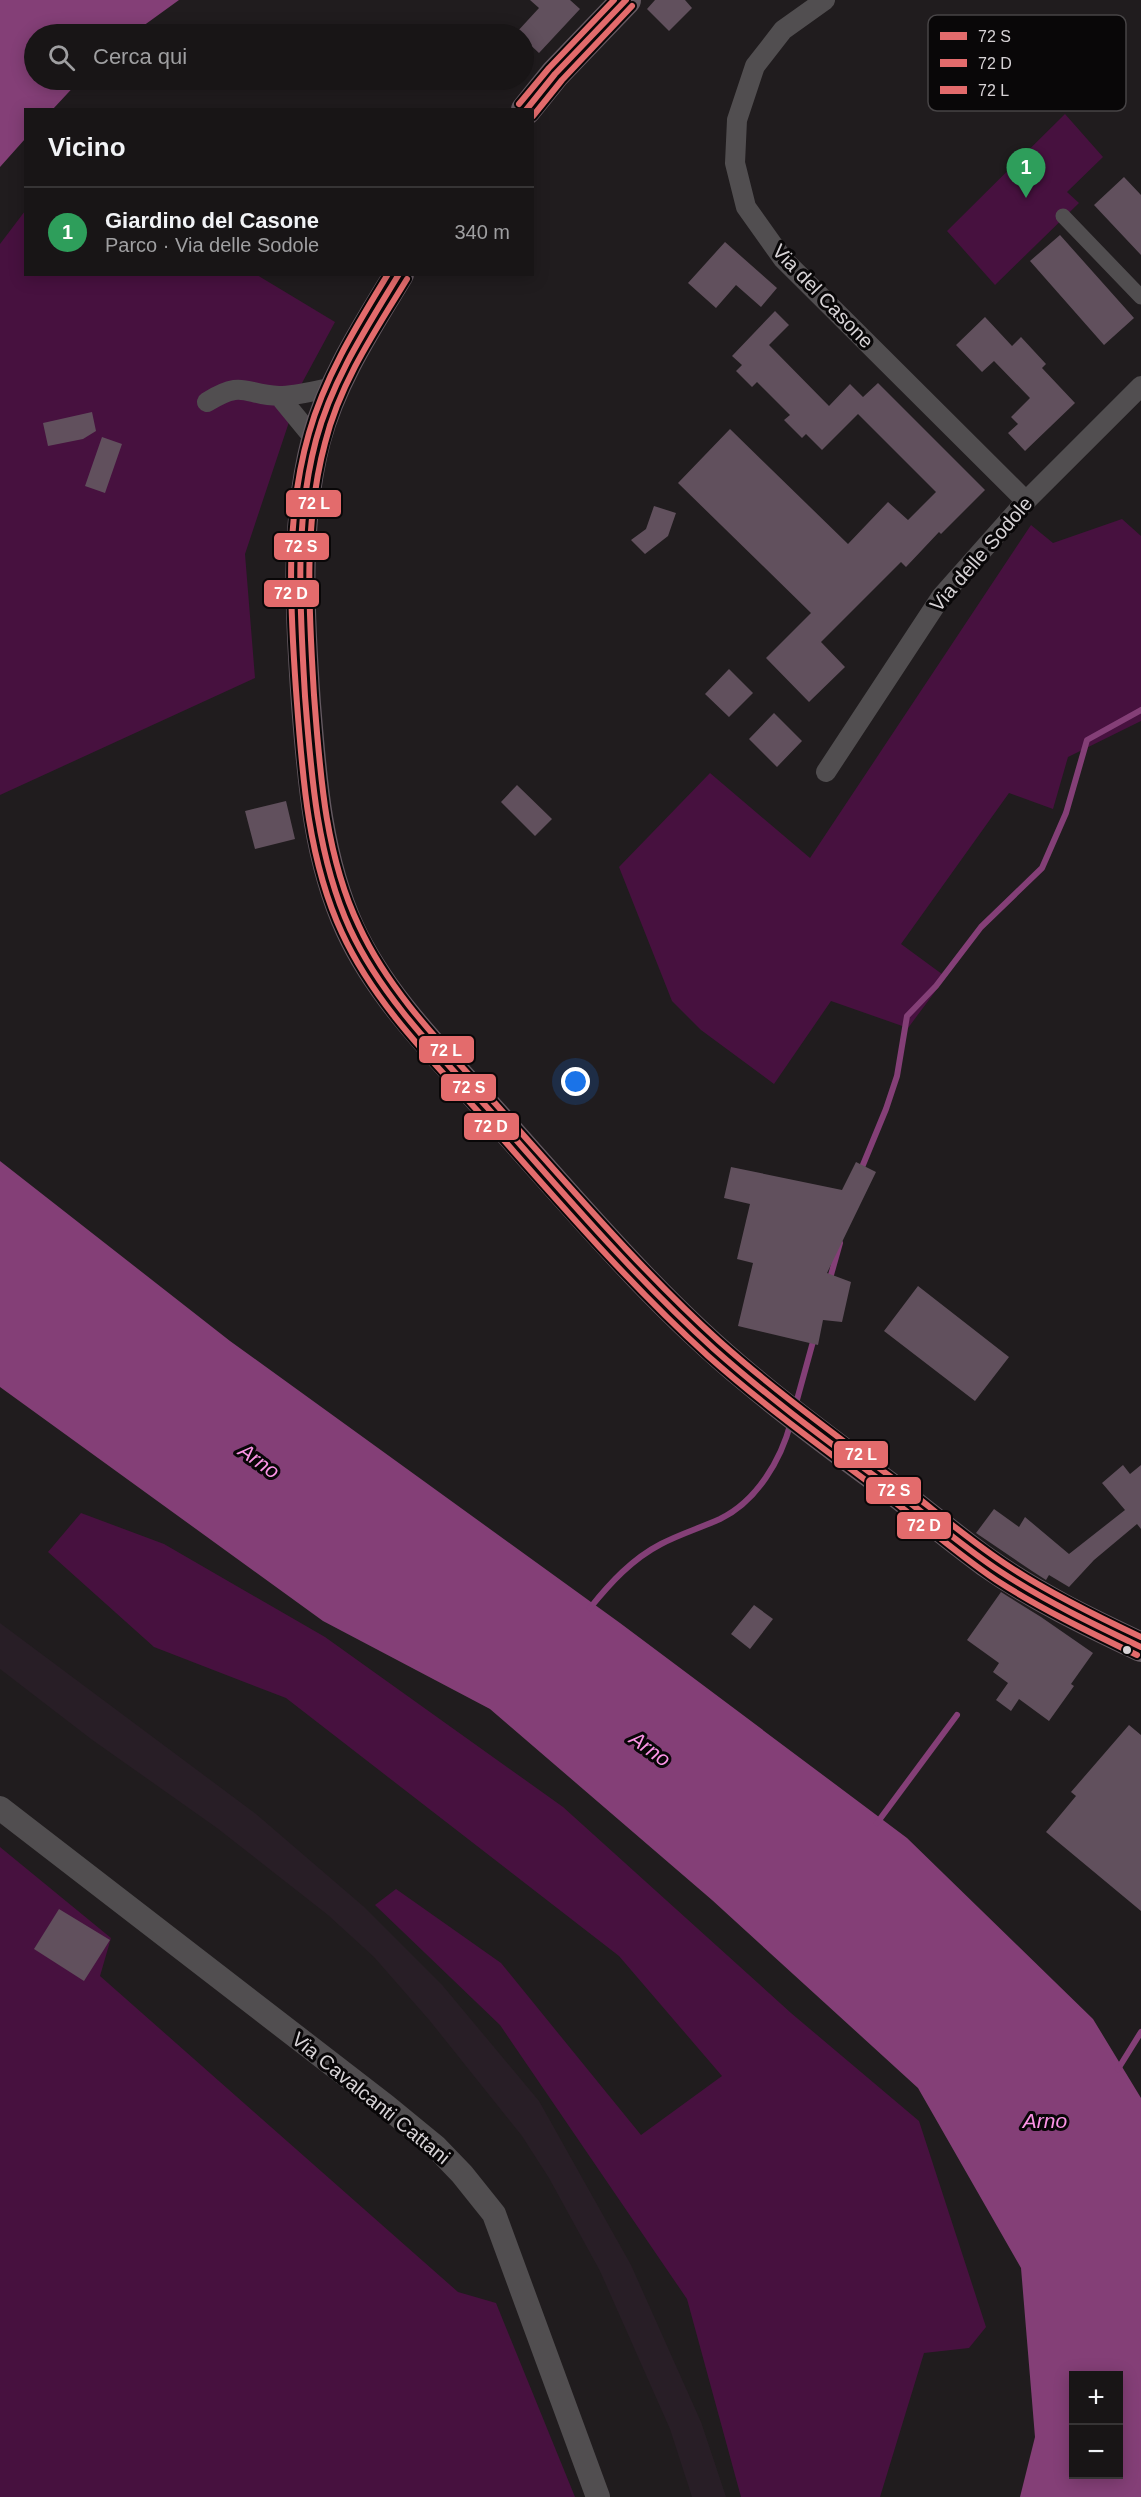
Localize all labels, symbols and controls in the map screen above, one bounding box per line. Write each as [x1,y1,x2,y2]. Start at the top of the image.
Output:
legend [928,15,1126,111]
search box [24,24,534,90]
text: 72 S [978,28,1011,45]
icon: search [45,41,78,74]
text: Cerca qui [93,44,187,69]
text: 72 D [978,55,1012,72]
text: 72 L [978,82,1009,99]
text: Vicino [48,132,126,162]
pin: 1 [1006,148,1046,198]
text: Giardino del Casone [105,208,319,233]
text: 1 [62,221,73,243]
text: 340 m [454,221,510,243]
text: Parco · Via delle Sodole [105,234,319,256]
street label: Via del Casone [768,240,878,352]
line badge: 72 L [285,489,342,518]
street label: Via delle Sodole [925,492,1037,616]
text: 72 L [298,495,330,512]
line badge: 72 S [273,532,330,561]
text: 72 S [285,538,318,555]
line badge: 72 D [263,579,320,608]
text: 72 D [274,585,308,602]
line badge: 72 L [418,1035,475,1064]
text: 72 L [430,1042,462,1059]
your location [561,1067,590,1096]
line badge: 72 S [440,1073,497,1102]
text: 72 S [453,1079,486,1096]
line badge: 72 D [463,1112,520,1141]
text: 72 D [474,1118,508,1135]
water label: Arno [233,1437,284,1483]
line badge: 72 L [833,1440,889,1469]
text: 72 L [845,1446,877,1463]
line badge: 72 S [865,1476,922,1505]
text: 72 S [878,1482,911,1499]
line badge: 72 D [896,1511,952,1540]
text: 72 D [907,1517,941,1534]
unlabelled marker [1121,1644,1133,1656]
water label: Arno [624,1725,675,1771]
street label: Via Cavalcanti Cattani [288,2028,454,2168]
water label: Arno [1021,2109,1067,2132]
map controls [1069,2371,1123,2479]
button: + [1069,2371,1123,2425]
button: − [1069,2425,1123,2479]

